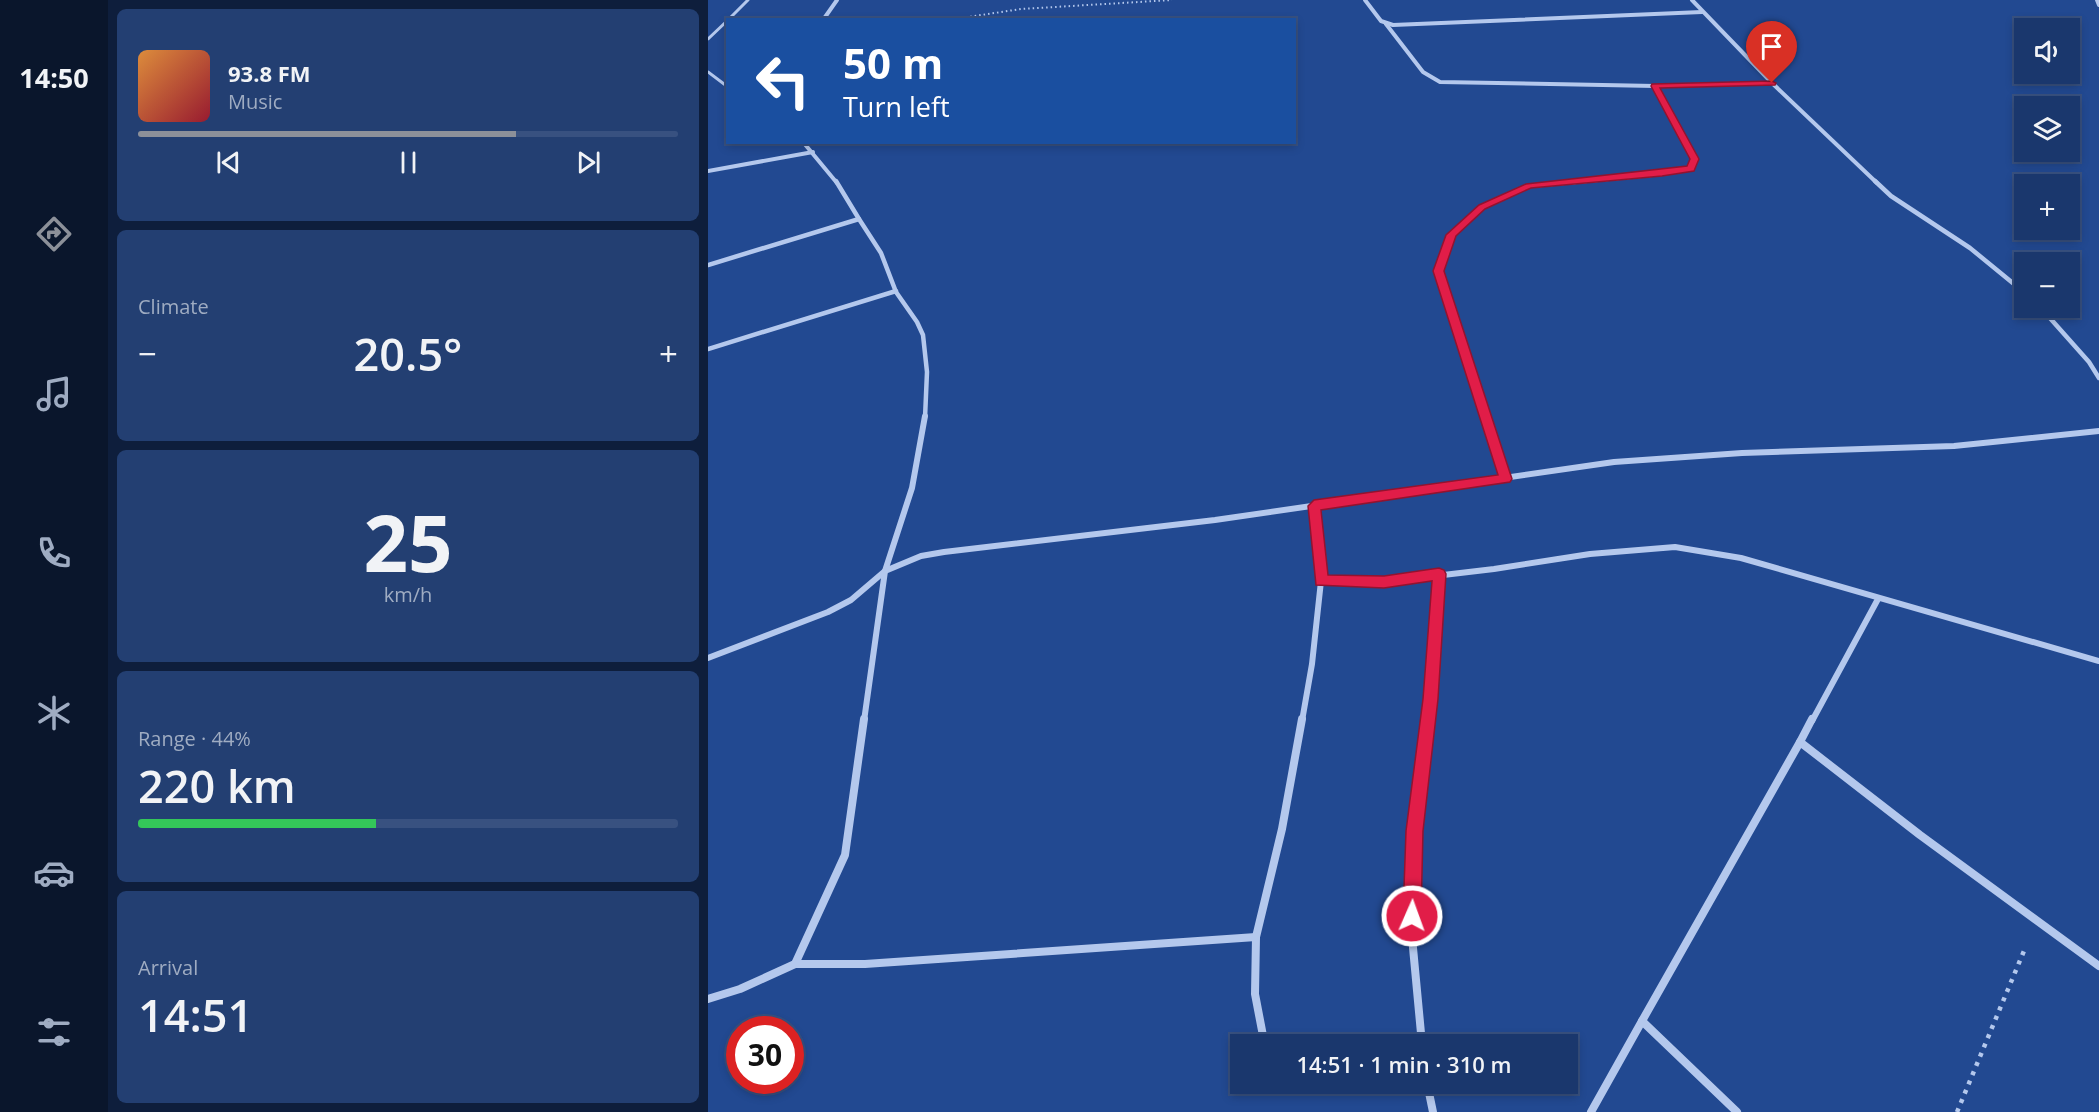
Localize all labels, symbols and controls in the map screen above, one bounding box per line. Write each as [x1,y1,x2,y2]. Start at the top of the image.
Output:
map controls [2014,18,2080,318]
button: sound [2014,18,2080,84]
pin [1746,21,1797,83]
icon: arrive [1755,30,1788,63]
text: 50 m [843,34,943,91]
icon: left [744,42,822,120]
text: 93.8 FM [228,58,311,88]
text: 14:50 [19,59,89,96]
text: Music [228,88,282,115]
text: Turn left [843,88,950,125]
button: layers [2014,96,2080,162]
icon: previous [212,146,245,179]
icon: pause [392,146,425,179]
icon: next [572,146,605,179]
button: + [2014,174,2080,240]
icon: directions [33,213,75,255]
button: − [2014,252,2080,318]
text: Climate [138,293,209,320]
text: 20.5° [354,323,462,384]
text: − [138,331,157,376]
text: + [659,331,678,376]
icon: music [33,373,75,415]
text: 25 [363,489,453,595]
icon: phone [33,532,75,574]
text: km/h [384,581,432,608]
icon: climate [33,692,75,734]
text: Range · 44% [138,725,251,752]
text: 220 km [138,755,296,816]
icon: car [33,852,75,894]
position arrow [1380,884,1444,948]
text: Arrival [138,954,198,981]
text: 14:51 [138,984,253,1045]
icon: filters [33,1011,75,1053]
speed limit sign: 30 [726,1016,804,1094]
text: 14:51 · 1 min · 310 m [1296,1049,1512,1079]

